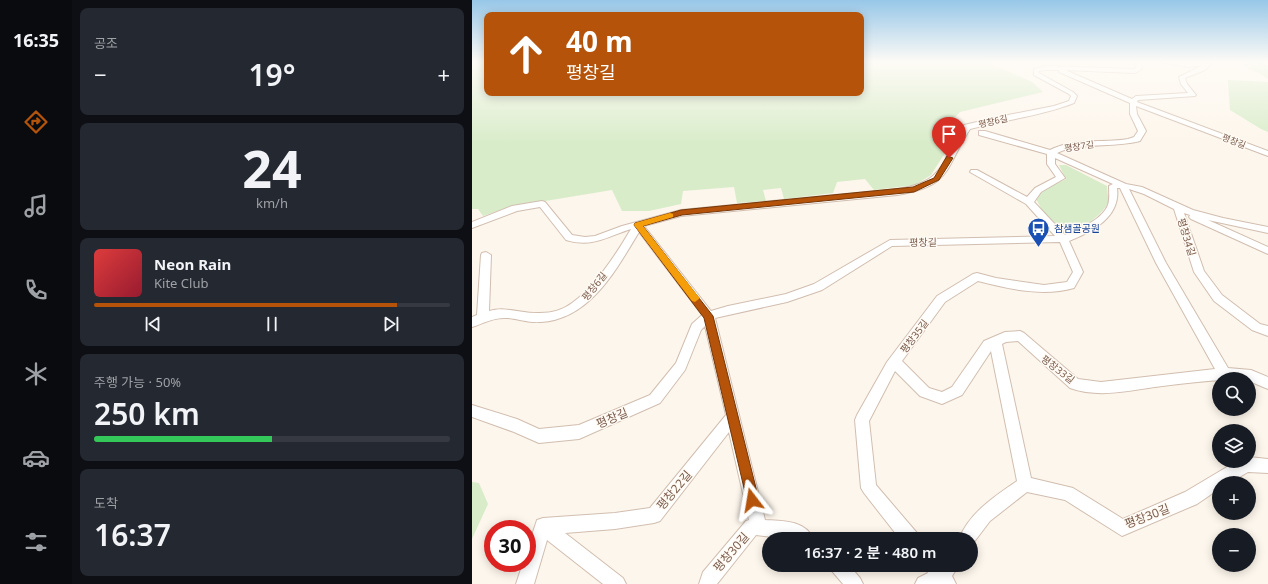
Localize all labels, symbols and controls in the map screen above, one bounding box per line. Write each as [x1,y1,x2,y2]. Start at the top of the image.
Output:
text: 40 m [566,22,633,60]
text: 16:35 [13,28,59,52]
icon: ahead [500,28,552,80]
text: 공조 [94,34,118,52]
text: 19° [248,54,296,95]
text: − [94,59,107,89]
text: + [437,59,450,89]
text: 평창길 [566,60,616,84]
icon: directions [22,108,50,136]
street label: 평창6길 [977,111,1009,131]
pin [932,117,966,158]
icon: arrive [938,123,960,145]
street label: 평창길 [1220,130,1248,152]
text: 24 [242,132,302,203]
street label: 평창7길 [1063,137,1095,155]
icon: music [22,192,50,220]
text: km/h [256,194,288,212]
bus stop icon: 참샘골공원 [1026,215,1052,248]
street label: 평창34길 [1175,216,1199,258]
place label: 참샘골공원 [1054,221,1100,235]
street label: 평창길 [909,235,937,249]
text: Neon Rain [154,254,231,274]
street label: 평창6길 [578,269,610,303]
text: Kite Club [154,274,208,292]
icon: phone [22,276,50,304]
icon: previous [142,313,164,335]
icon: pause [261,313,283,335]
icon: next [380,313,402,335]
street label: 평창35길 [897,316,931,356]
street label: 평창33길 [1038,351,1078,387]
icon: climate [22,360,50,388]
map controls [1212,372,1256,572]
button: search [1212,372,1256,416]
text: 주행 가능 · 50% [94,373,181,391]
text: 250 km [94,393,200,434]
street label: 평창길 [593,404,631,432]
button: layers [1212,424,1256,468]
icon: car [22,444,50,472]
street label: 평창22길 [652,467,696,513]
button: + [1212,476,1256,520]
position arrow [731,479,773,521]
text: 도착 [94,494,118,512]
street label: 평창30길 [1122,500,1172,532]
text: 16:37 [94,514,171,555]
speed limit sign: 30 [484,520,536,572]
icon: filters [22,528,50,556]
button: − [1212,528,1256,572]
street label: 평창30길 [709,529,753,575]
text: 16:37 · 2 분 · 480 m [804,542,936,562]

